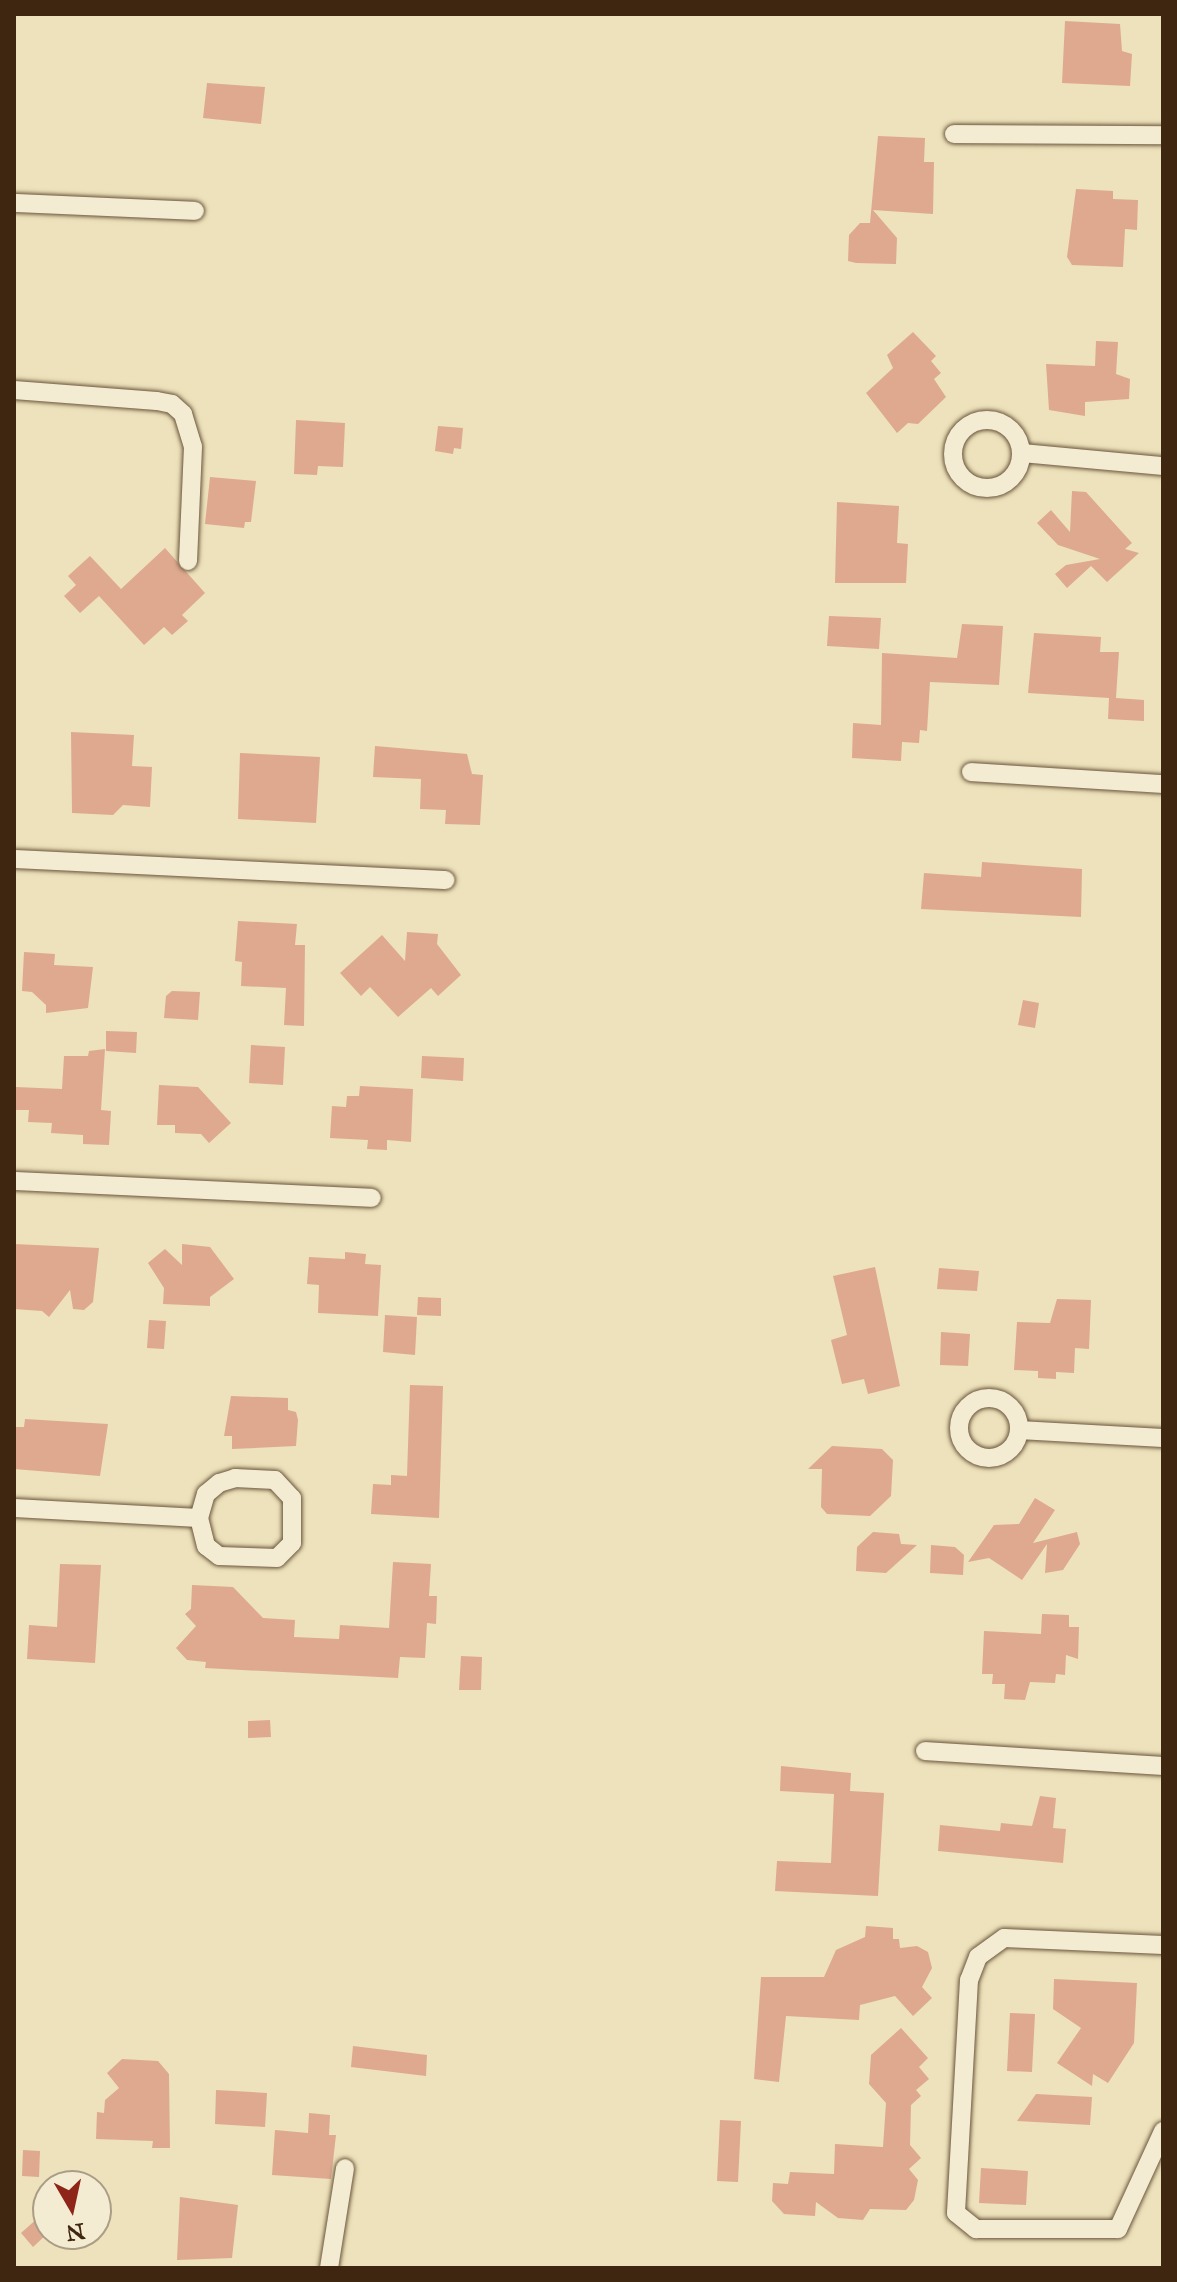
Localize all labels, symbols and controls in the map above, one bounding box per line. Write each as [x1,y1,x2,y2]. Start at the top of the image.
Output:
north arrow [32,2170,112,2250]
text: N [64,2217,87,2247]

